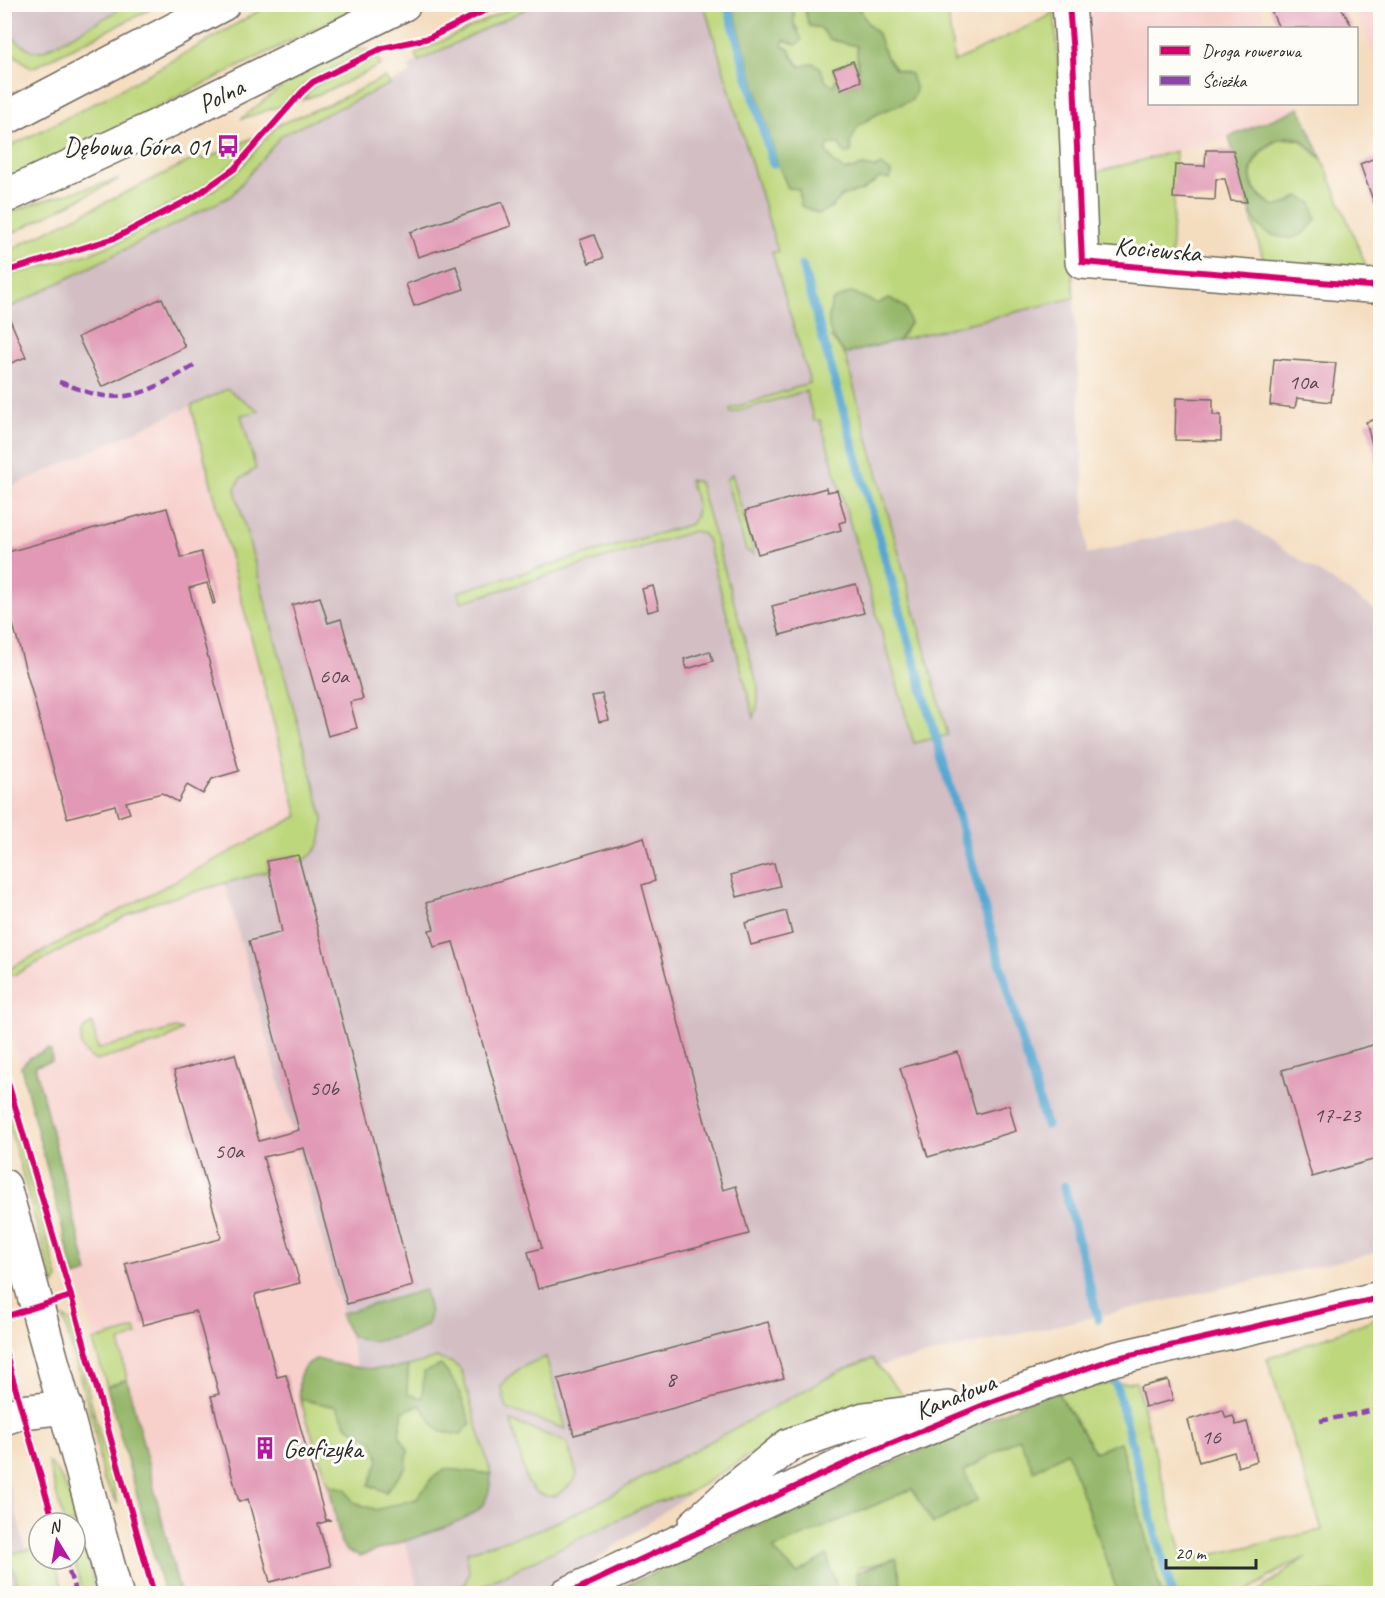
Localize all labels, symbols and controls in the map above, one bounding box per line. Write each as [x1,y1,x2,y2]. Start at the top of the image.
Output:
legend [1148,27,1358,105]
text: Droga rowerowa [1202,40,1303,62]
street label: Polna [193,70,251,121]
text: Ścieżka [1202,70,1248,92]
place label: Dębowa Góra 01 [64,130,211,163]
bus stop icon: Dębowa Góra 01 [215,133,241,159]
street label: Kociewska [1113,229,1204,270]
house number: 10a [1288,368,1319,396]
house number: 60a [319,662,350,690]
house number: 50b [309,1074,340,1102]
house number: 17-23 [1314,1101,1362,1129]
house number: 50a [214,1137,245,1165]
house number: 8 [666,1365,678,1393]
street label: Kanałowa [910,1365,1002,1428]
house number: 16 [1201,1423,1222,1451]
place label: Geofizyka [283,1432,365,1465]
building icon: Geofizyka [252,1435,278,1461]
north arrow [27,1511,87,1571]
text: N [48,1516,64,1538]
scale bar [1166,1532,1256,1570]
text: 20 m [1175,1542,1208,1564]

